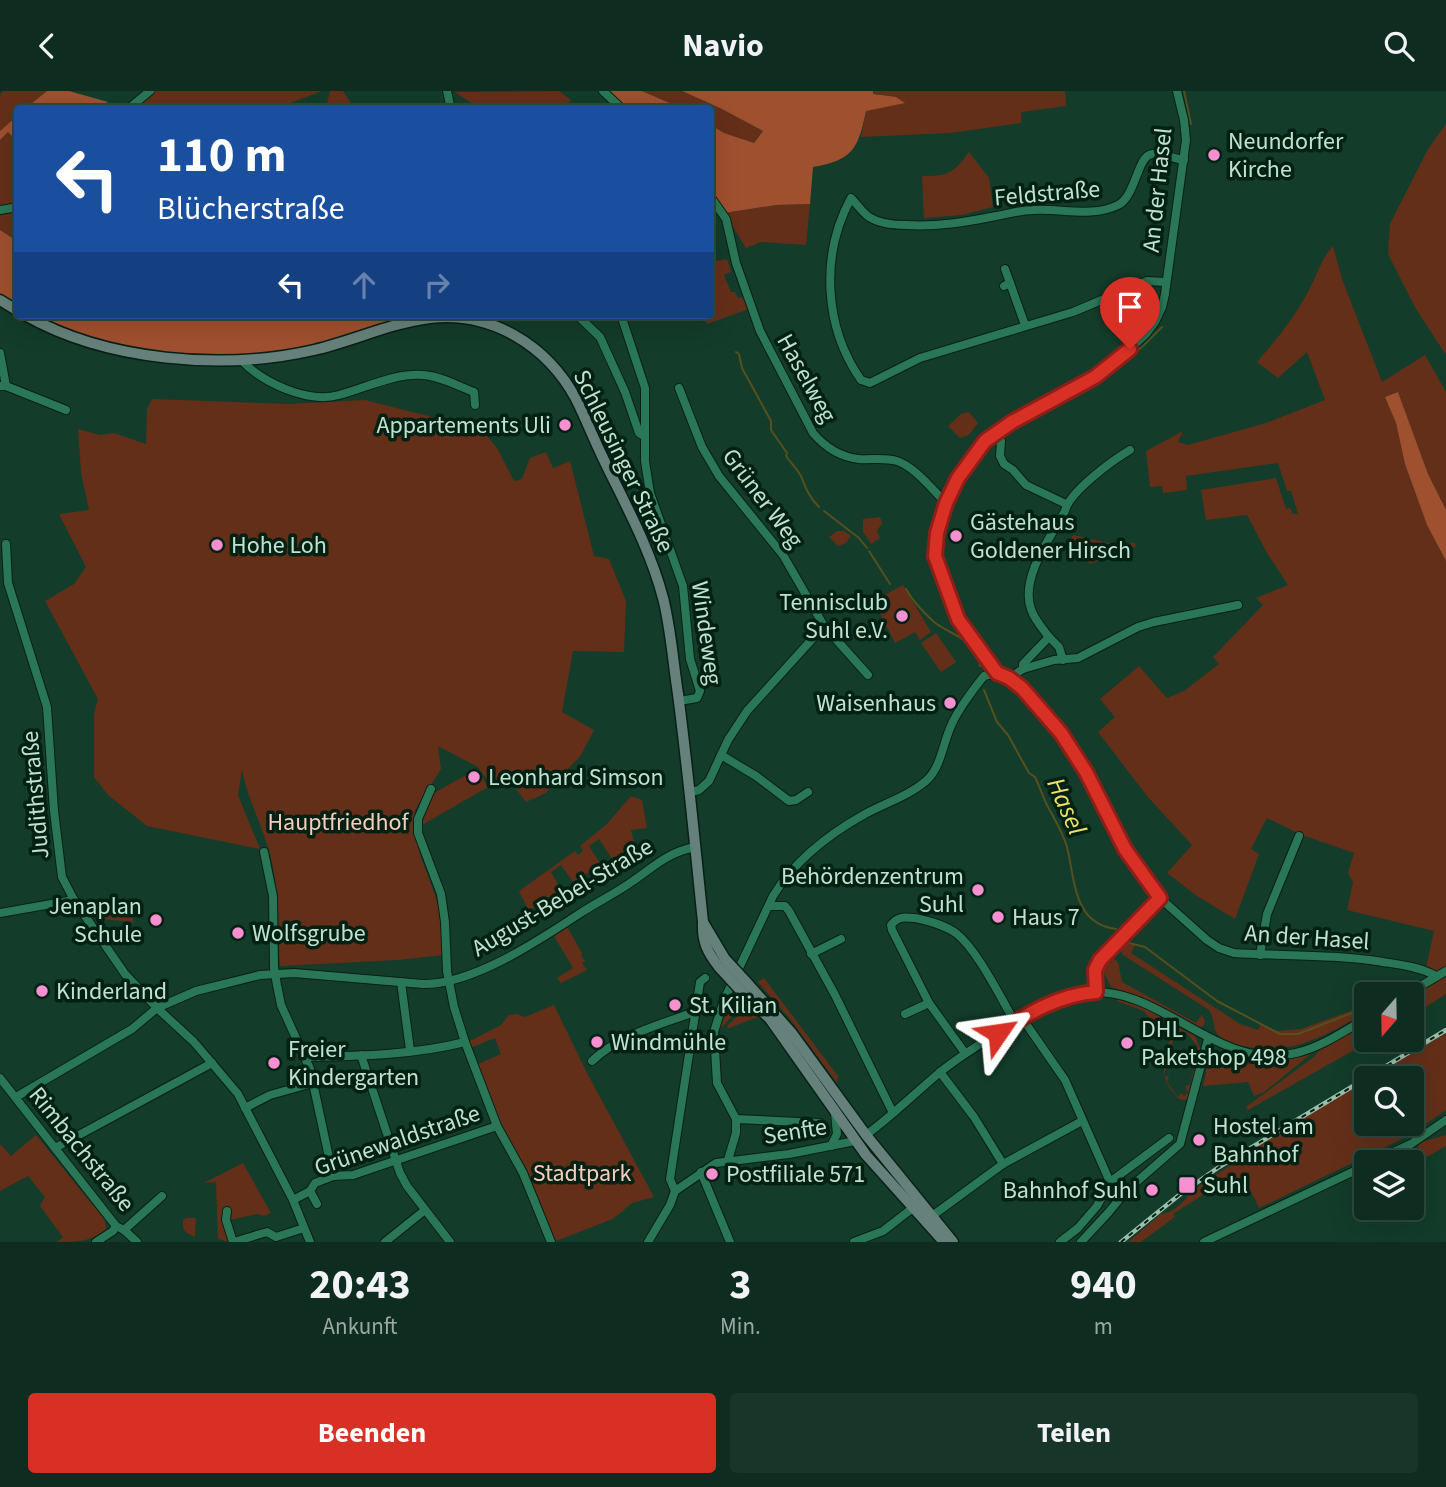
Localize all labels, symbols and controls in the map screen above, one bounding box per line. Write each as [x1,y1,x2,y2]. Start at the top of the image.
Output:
text: Navio [682,23,764,69]
icon: back [28,27,66,65]
icon: search [1380,27,1418,65]
text: 110 m [157,121,286,191]
place label: Neundorfer Kirche [1228,124,1344,187]
street label: An der Hasel [1134,126,1181,254]
icon: left [42,133,133,224]
marker: Neundorfer Kirche [1206,147,1222,163]
street label: Feldstraße [993,171,1101,216]
text: Blücherstraße [157,186,345,232]
icon: left [272,266,310,304]
icon: ahead [345,266,383,304]
icon: right [418,266,456,304]
pin [1100,277,1160,349]
icon: arrive [1111,288,1149,326]
street label: Haselweg [768,327,845,429]
street label: Schleusinger Straße [564,364,683,559]
place label: Appartements Uli [376,408,551,443]
marker: Appartements Uli [557,417,573,433]
street label: Grüner Weg [713,441,812,556]
place label: Gästehaus Goldener Hirsch [970,505,1131,568]
place label: Hohe Loh [231,528,327,563]
marker: Gästehaus Goldener Hirsch [948,528,964,544]
marker: Hohe Loh [209,537,225,553]
street label: Windeweg [682,579,731,687]
place label: Tennisclub Suhl e.V. [779,585,888,648]
marker: Tennisclub Suhl e.V. [894,608,910,624]
place label: Waisenhaus [816,686,936,721]
marker: Waisenhaus [942,695,958,711]
street label: Judithstraße [12,730,59,860]
place label: Leonhard Simson [488,760,664,795]
marker: Leonhard Simson [466,769,482,785]
water label: Hasel [1038,771,1096,841]
park label: Hauptfriedhof [267,805,410,840]
street label: August-Bebel-Straße [465,829,660,965]
place label: Behördenzentrum Suhl [781,859,964,922]
marker: Behördenzentrum Suhl [970,882,986,898]
place label: Jenaplan Schule [49,889,142,952]
place label: Haus 7 [1012,900,1080,935]
marker: Haus 7 [990,909,1006,925]
marker: Jenaplan Schule [148,912,164,928]
place label: Wolfsgrube [252,916,366,951]
street label: An der Hasel [1243,916,1371,959]
marker: Wolfsgrube [230,925,246,941]
place label: Kinderland [56,974,167,1009]
north arrow [1354,982,1424,1052]
map controls [1354,982,1424,1220]
marker: Kinderland [34,983,50,999]
place label: St. Kilian [689,988,777,1023]
position arrow [961,996,1035,1070]
marker: St. Kilian [667,997,683,1013]
place label: DHL Paketshop 498 [1141,1012,1287,1075]
place label: Windmühle [611,1025,726,1060]
place label: Freier Kindergarten [288,1032,419,1095]
marker: Windmühle [589,1034,605,1050]
marker: DHL Paketshop 498 [1119,1035,1135,1051]
marker: Freier Kindergarten [266,1055,282,1071]
button: search [1354,1066,1424,1136]
street label: Rimbachstraße [20,1079,143,1219]
street label: Grünewaldstraße [310,1096,485,1185]
street label: Senfte [761,1109,829,1154]
place label: Hostel am Bahnhof [1213,1109,1314,1172]
marker: Hostel am Bahnhof [1191,1132,1207,1148]
button: layers [1354,1150,1424,1220]
park label: Stadtpark [533,1156,631,1191]
place label: Postfiliale 571 [726,1157,865,1192]
marker: Postfiliale 571 [704,1166,720,1182]
place label: Suhl [1203,1168,1248,1203]
place label: Bahnhof Suhl [1003,1173,1138,1208]
marker: Suhl [1177,1175,1197,1195]
marker: Bahnhof Suhl [1144,1182,1160,1198]
text: 20:43 [309,1255,411,1315]
text: 3 [729,1255,751,1315]
text: 940 [1070,1255,1137,1315]
text: Ankunft [323,1310,397,1343]
text: Min. [720,1310,761,1343]
text: m [1094,1310,1113,1343]
button: Beenden [28,1393,716,1473]
button: Teilen [730,1393,1418,1473]

